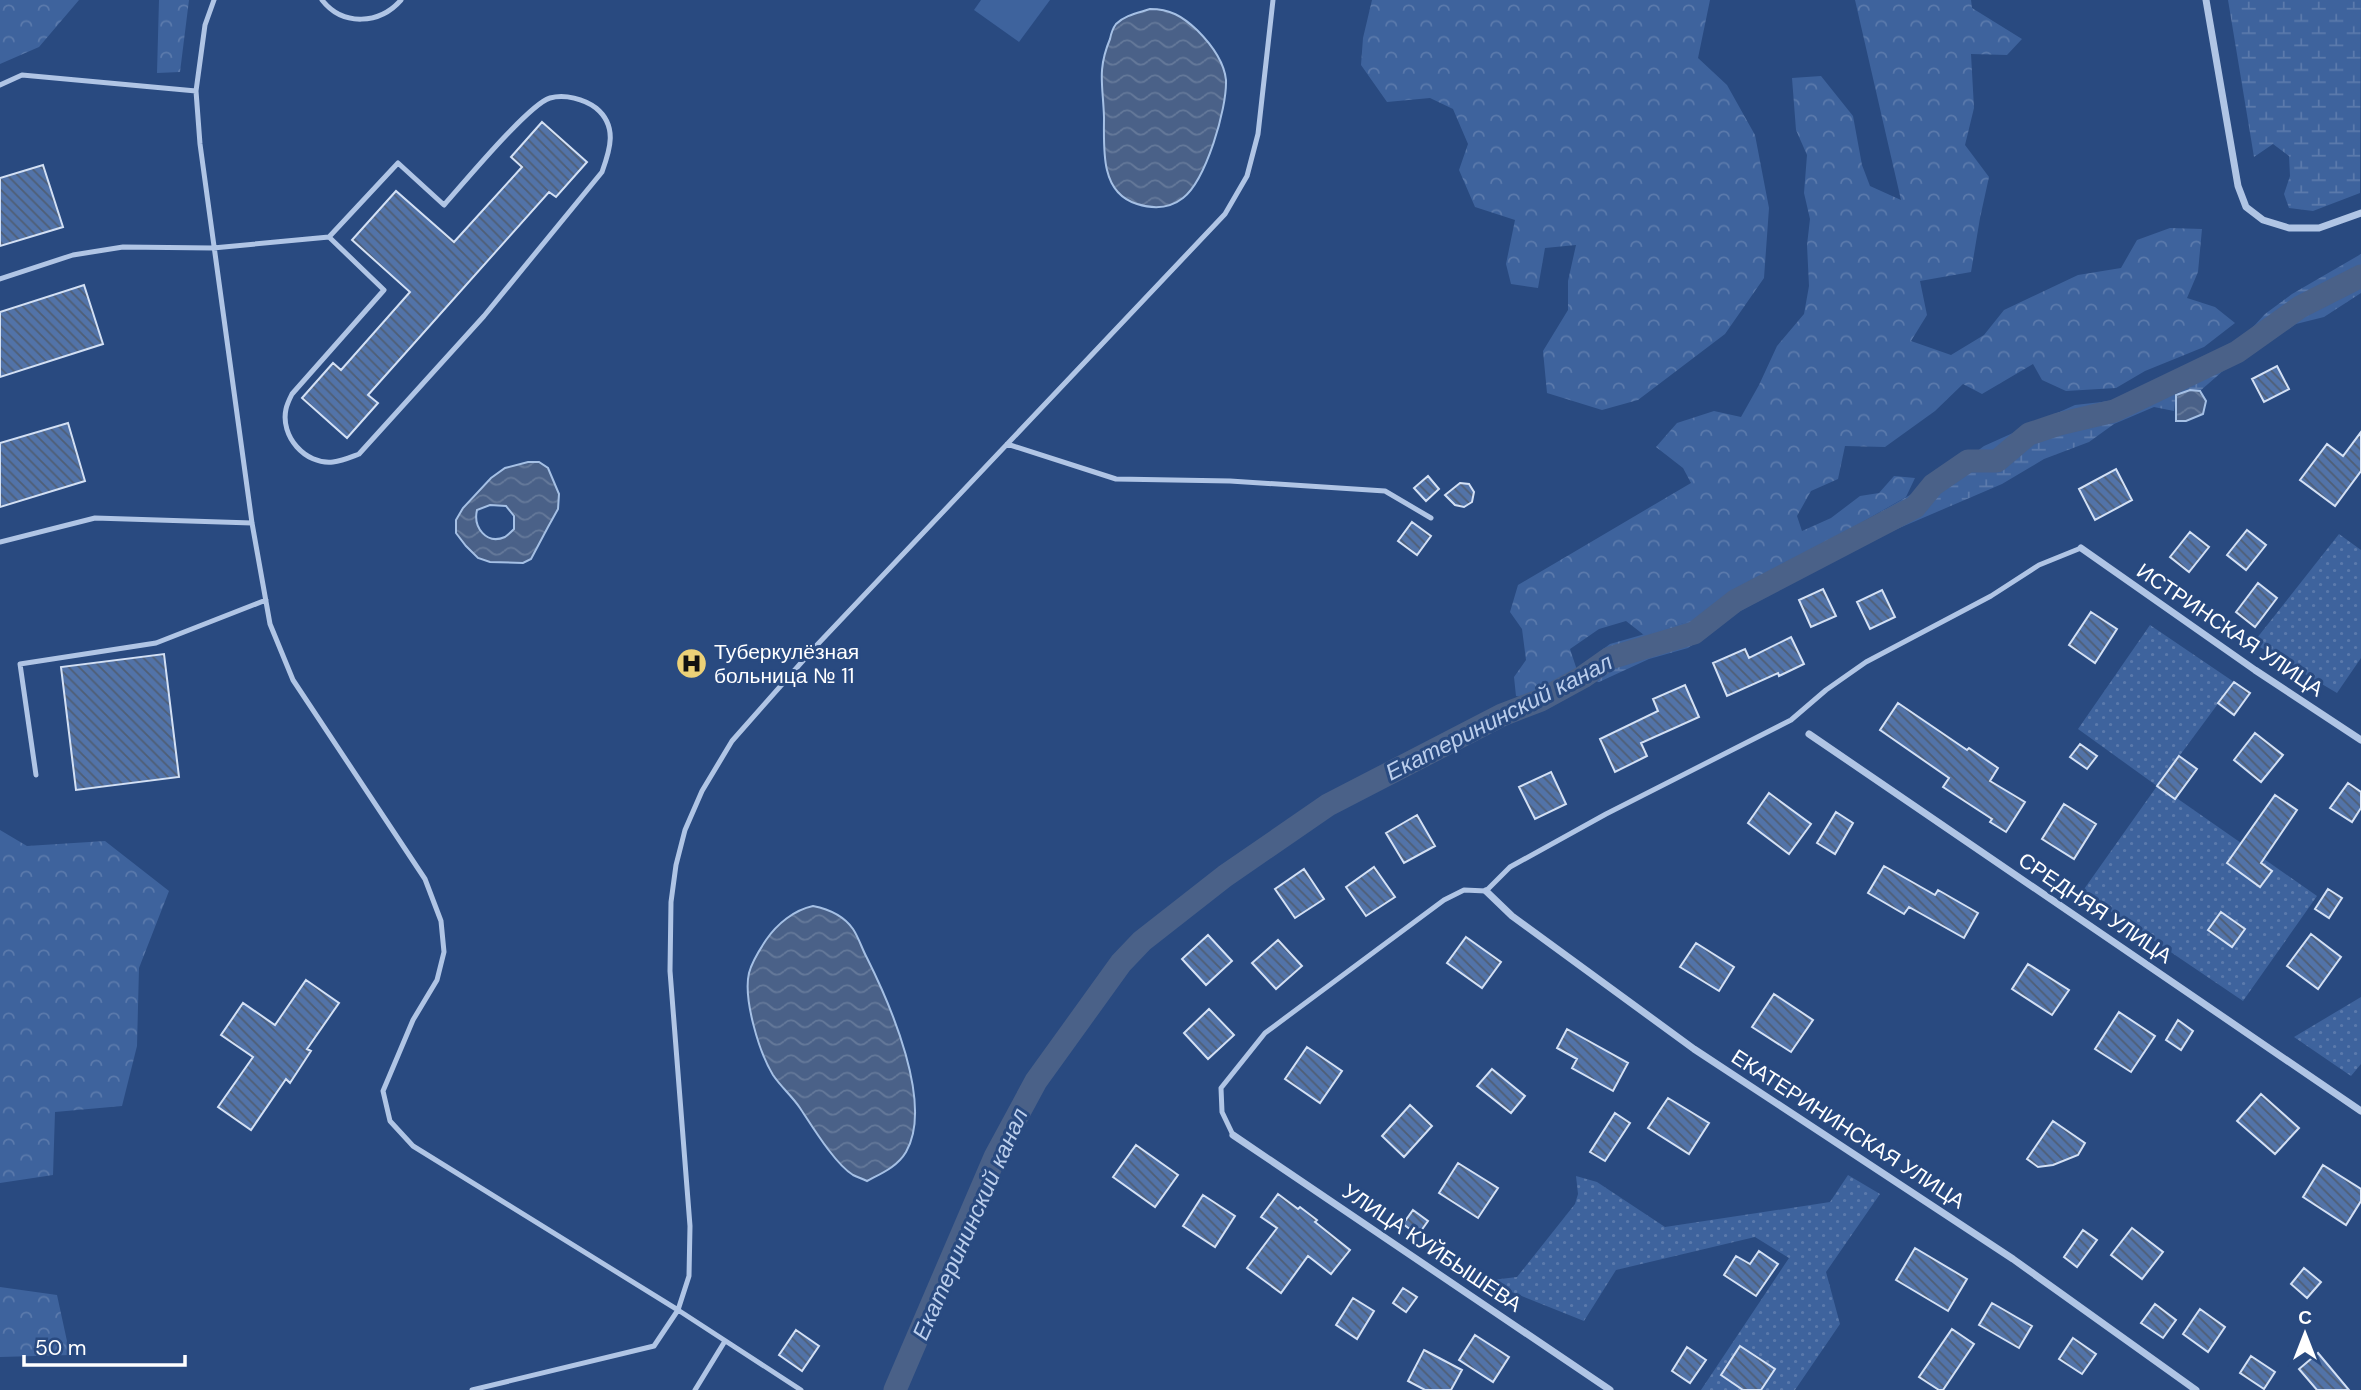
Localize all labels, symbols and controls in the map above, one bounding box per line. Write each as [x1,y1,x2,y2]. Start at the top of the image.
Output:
street label: ИСТРИНСКАЯ УЛИЦА [2131,557,2329,703]
place label: Туберкулёзная больница № 11 [714,638,859,690]
hospital icon: Туберкулёзная больница № 11 [674,647,708,681]
water label: Екатерининский канал [1380,647,1618,787]
street label: СРЕДНЯЯ УЛИЦА [2013,846,2177,970]
street label: ЕКАТЕРИНИНСКАЯ УЛИЦА [1726,1043,1970,1215]
water label: Екатерининский канал [905,1103,1035,1345]
street label: УЛИЦА КУЙБЫШЕВА [1337,1178,1527,1318]
north arrow [2270,1299,2340,1369]
text: С [2298,1305,2312,1330]
scale bar [24,1324,186,1368]
text: 50 m [35,1334,86,1362]

